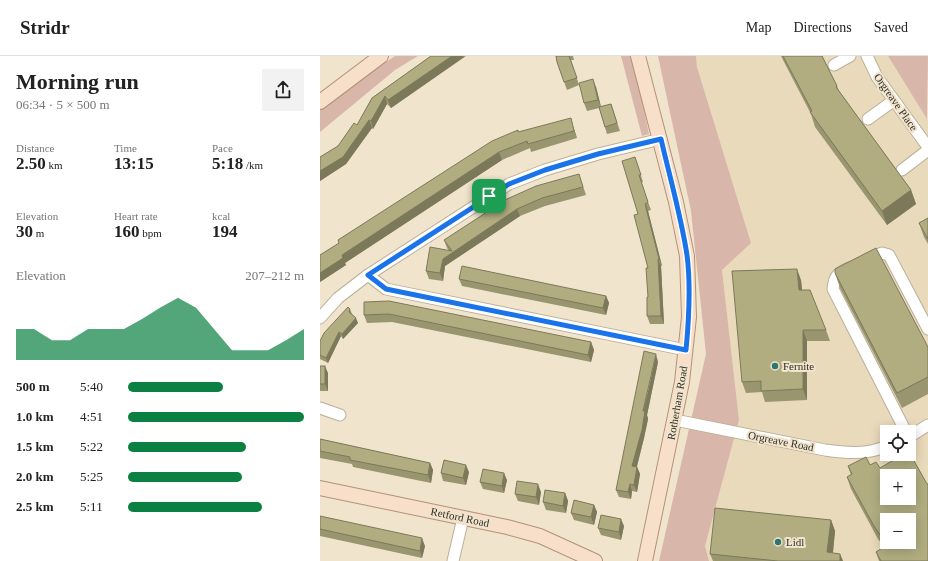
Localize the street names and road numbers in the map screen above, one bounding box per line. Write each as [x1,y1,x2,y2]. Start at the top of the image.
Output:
street label: Orgreave Place [872,71,920,133]
street label: Rotherham Road [665,365,689,441]
street label: Orgreave Road [747,429,815,453]
street label: Retford Road [430,505,491,529]

